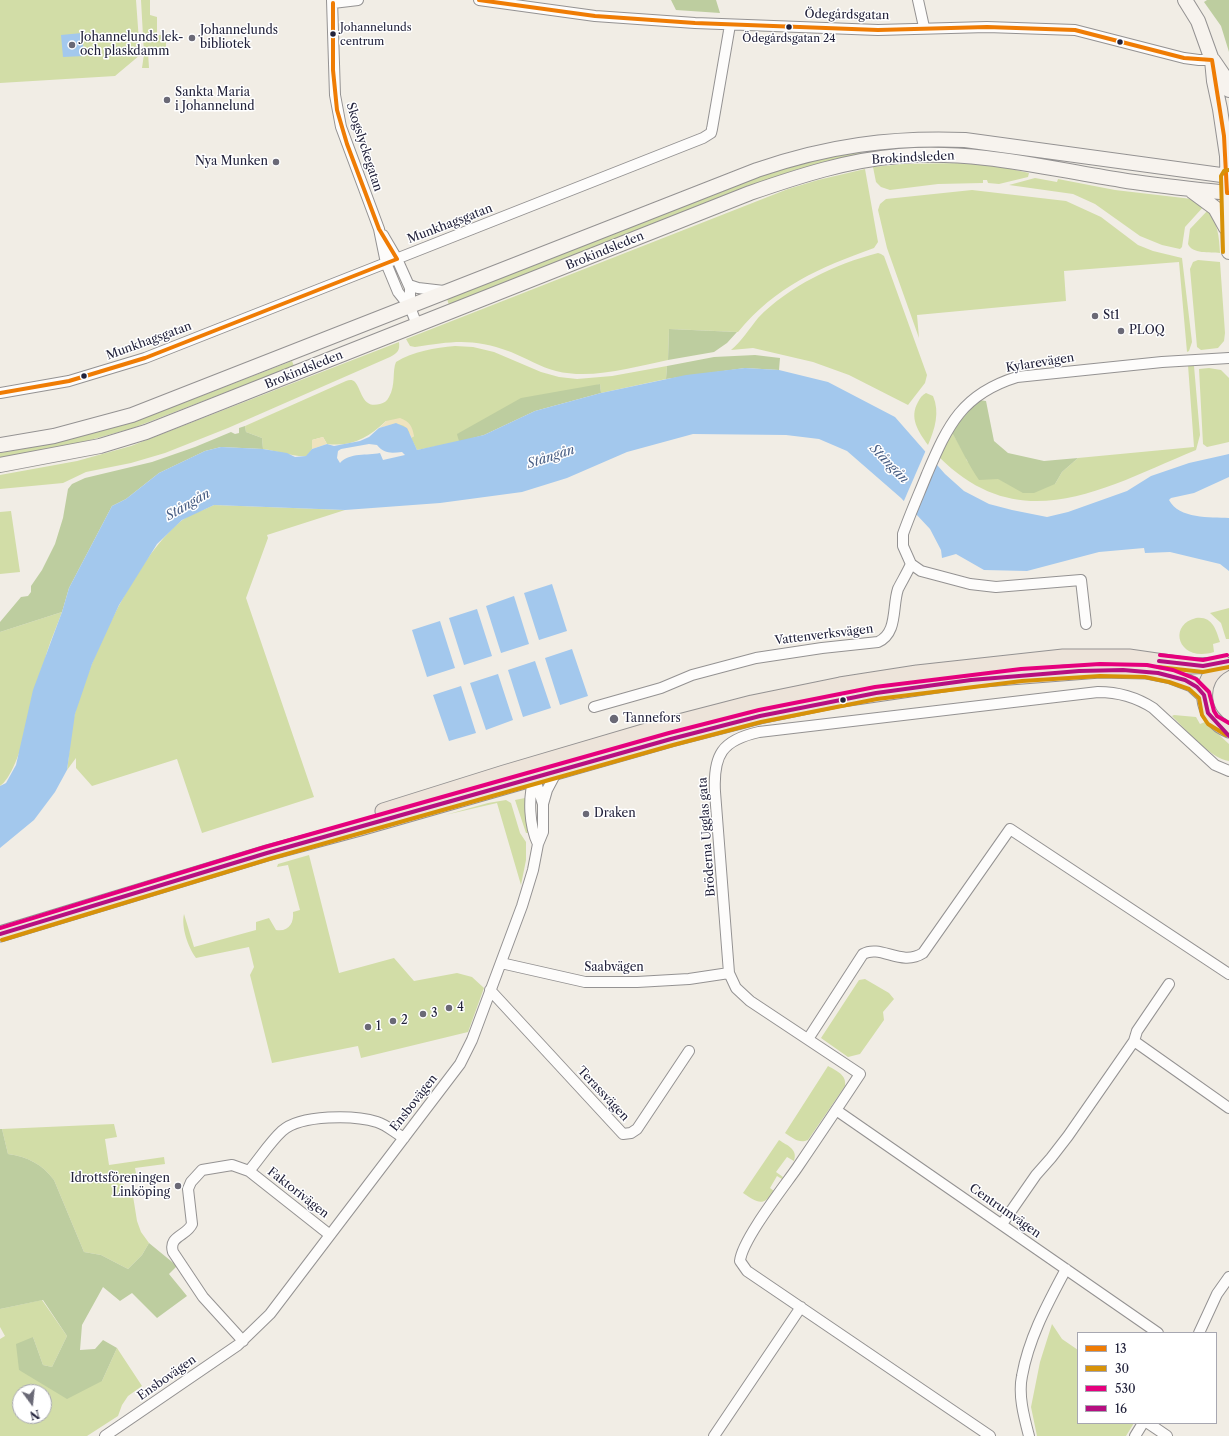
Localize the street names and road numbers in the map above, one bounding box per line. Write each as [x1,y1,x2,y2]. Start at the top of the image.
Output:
street label: Ödegårdsgatan [805,7,889,23]
street label: Skogslyckegatan [343,101,385,193]
street label: Brokindsleden [871,149,955,167]
street label: Munkhagsgatan [405,201,495,247]
street label: Brokindsleden [564,229,646,273]
street label: Munkhagsgatan [104,319,194,363]
street label: Brokindsleden [263,348,345,392]
street label: Kylarevägen [1005,350,1075,376]
street label: Vattenverksvägen [774,622,874,648]
street label: Bröderna Ugglas gata [696,777,718,897]
street label: Saabvägen [584,961,644,975]
street label: Terassvägen [574,1064,632,1124]
street label: Ensbovägen [387,1072,441,1134]
street label: Faktorivägen [265,1165,331,1221]
street label: Centrumvägen [966,1181,1044,1241]
street label: Ensbovägen [135,1353,199,1403]

